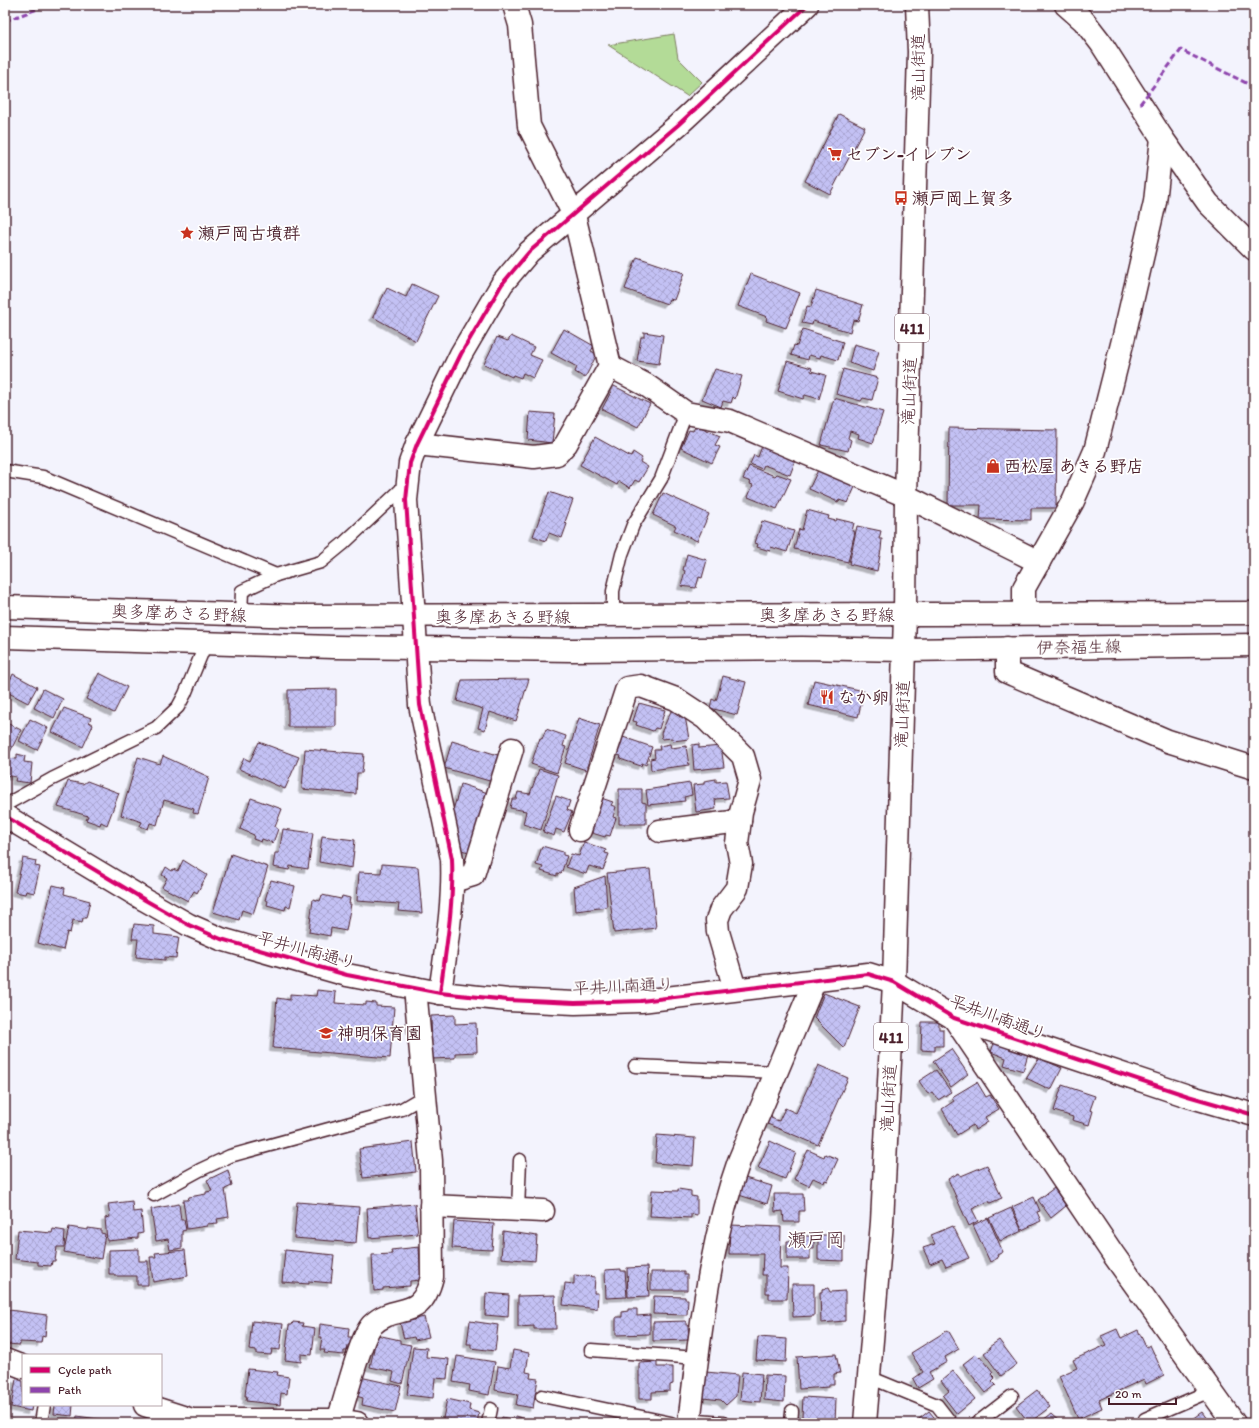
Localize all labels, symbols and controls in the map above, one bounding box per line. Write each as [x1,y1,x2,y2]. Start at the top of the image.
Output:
street label: 滝山街道 [908,33,928,101]
place label: セブン-イレブン [846,144,972,164]
supermarket icon: セブン-イレブン [827,146,843,162]
place label: 瀬戸岡上賀多 [912,188,1014,208]
bus stop icon: 瀬戸岡上賀多 [893,190,909,206]
place label: 瀬戸岡古墳群 [198,223,301,243]
place icon: 瀬戸岡古墳群 [179,225,195,241]
road number: 411 [895,314,929,342]
street label: 滝山街道 [898,357,920,425]
place label: 西松屋 あきる野店 [1004,456,1144,476]
shop icon: 西松屋 あきる野店 [985,458,1001,474]
street label: 奥多摩あきる野線 [111,601,247,625]
street label: 奥多摩あきる野線 [759,605,895,625]
street label: 奥多摩あきる野線 [435,607,571,627]
street label: 伊奈福生線 [1036,636,1122,658]
street label: 滝山街道 [891,680,913,748]
place label: なか卵 [838,687,889,707]
restaurant icon: なか卵 [819,689,835,705]
street label: 平井川南通り [255,927,359,973]
street label: 平井川南通り [572,973,674,999]
street label: 平井川南通り [947,990,1049,1044]
place label: 神明保育園 [337,1023,422,1043]
road number: 411 [874,1023,908,1051]
school or university icon: 神明保育園 [318,1025,334,1041]
street label: 滝山街道 [876,1064,900,1132]
district label: 瀬戸岡 [787,1228,845,1251]
legend [22,1354,162,1406]
text: Cycle path [58,1363,112,1377]
scale bar [1109,1380,1176,1406]
text: Path [58,1383,81,1397]
text: 20 m [1115,1387,1142,1401]

